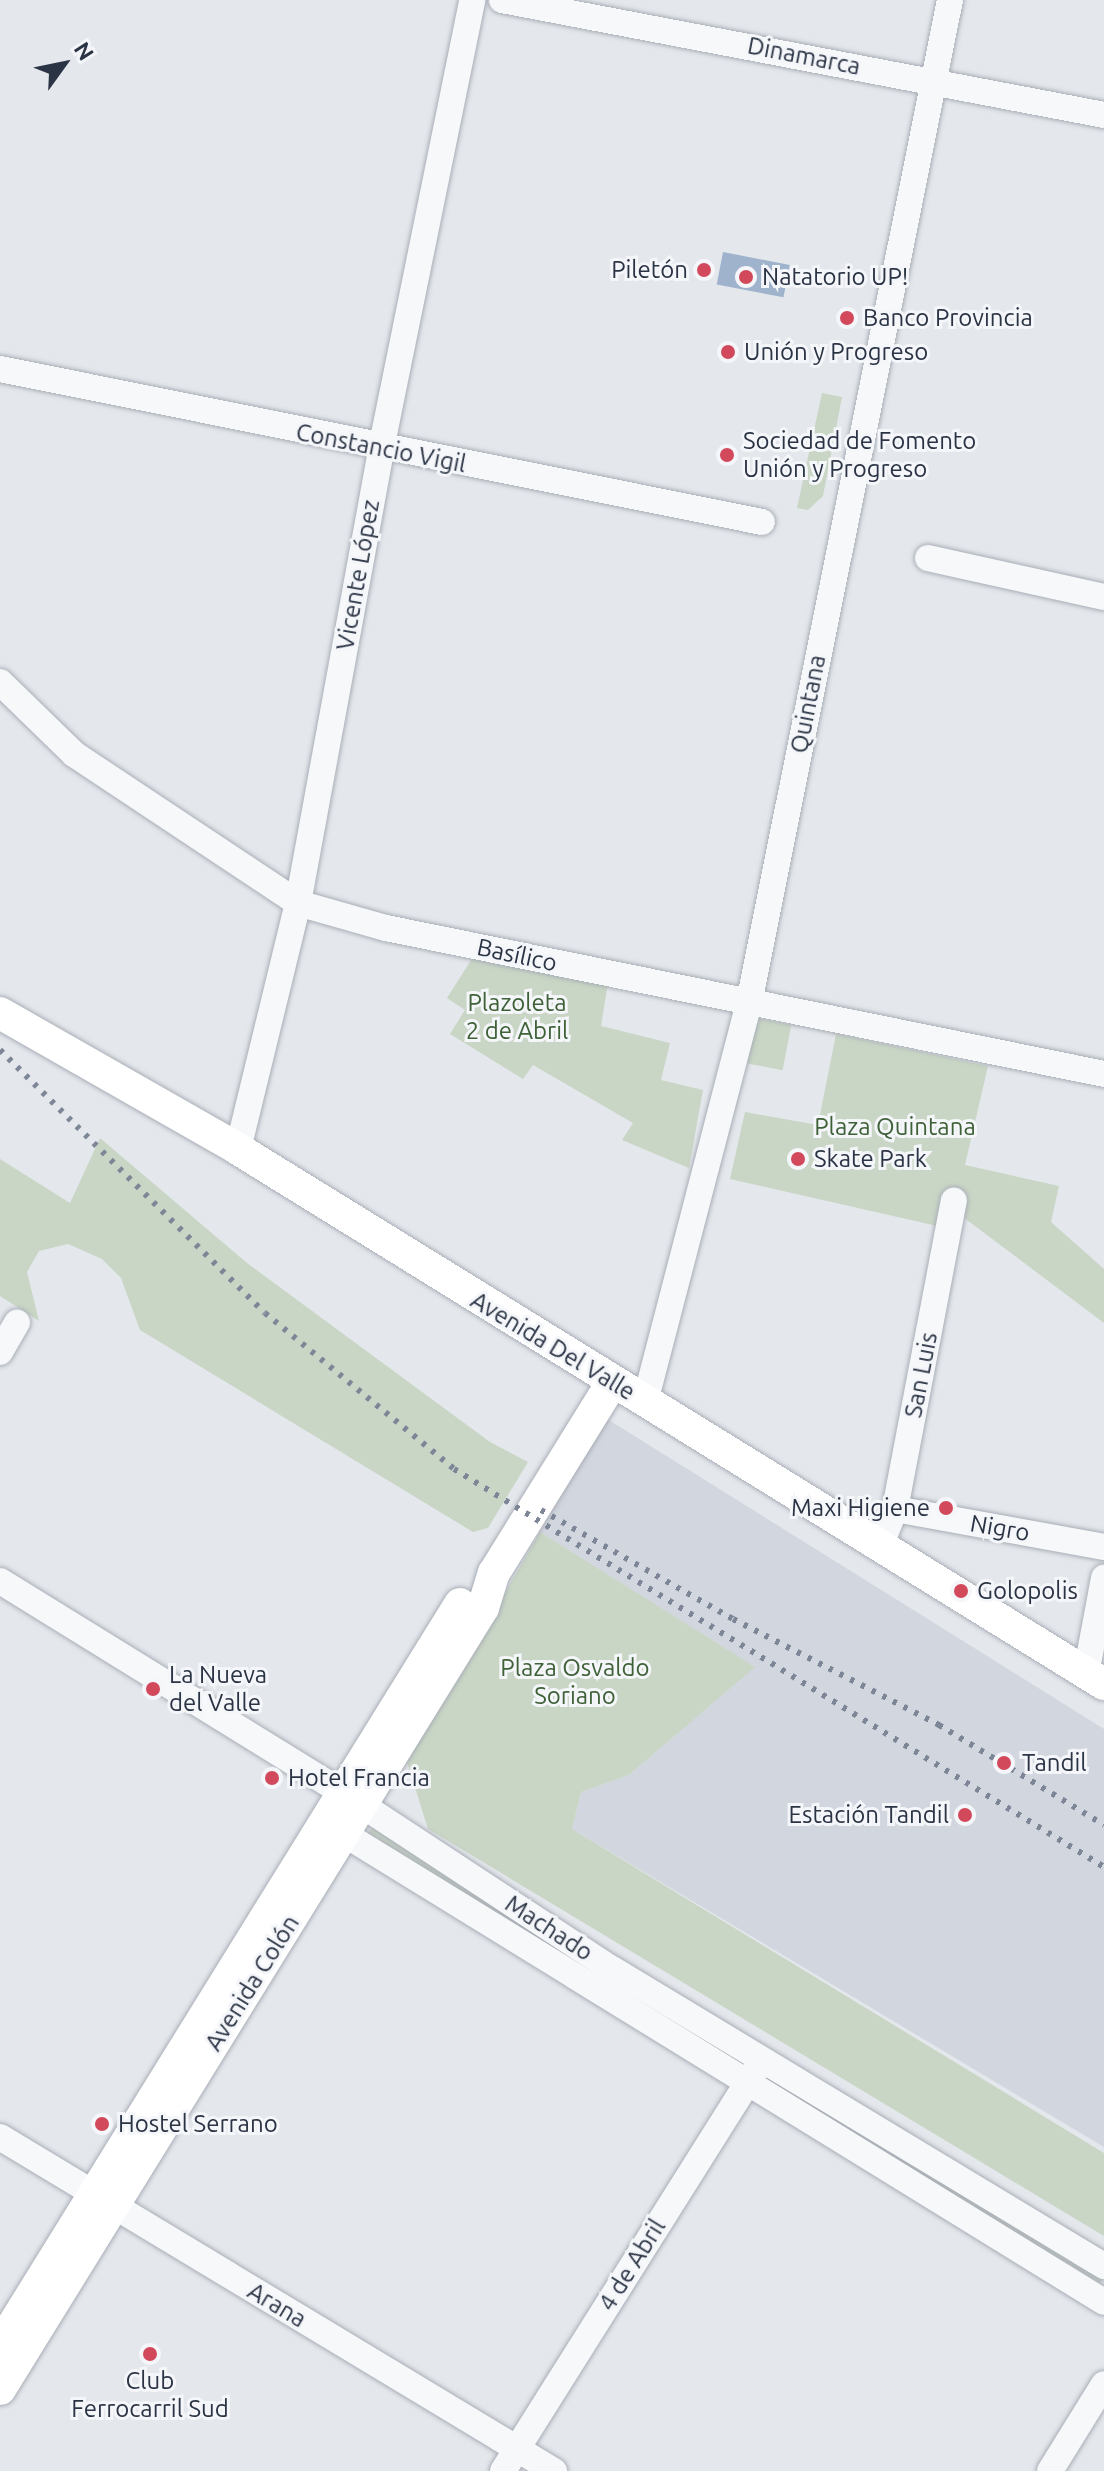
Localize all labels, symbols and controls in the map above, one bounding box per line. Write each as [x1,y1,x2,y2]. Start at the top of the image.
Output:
north arrow [24,24,104,104]
street label: Dinamarca [745,31,863,81]
text: N [70,37,99,64]
place label: Piletón [611,256,688,284]
marker: Piletón [695,261,713,279]
place label: Natatorio UP! [762,263,908,291]
marker: Natatorio UP! [737,268,755,286]
place label: Banco Provincia [863,304,1033,332]
marker: Banco Provincia [838,309,856,327]
place label: Unión y Progreso [744,338,928,366]
marker: Unión y Progreso [719,343,737,361]
street label: Constancio Vigil [294,417,468,479]
place label: Sociedad de Fomento Unión y Progreso [743,427,976,483]
marker: Sociedad de Fomento Unión y Progreso [718,446,736,464]
street label: Vicente López [331,497,385,653]
street label: Quintana [784,652,832,756]
street label: Basílico [474,932,560,978]
park label: Plazoleta 2 de Abril [466,989,568,1045]
park label: Plaza Quintana [814,1113,976,1141]
place label: Skate Park [814,1145,927,1173]
marker: Skate Park [789,1150,807,1168]
street label: Avenida Del Valle [466,1286,640,1406]
street label: San Luis [899,1330,943,1420]
place label: Maxi Higiene [791,1494,930,1522]
marker: Maxi Higiene [937,1499,955,1517]
street label: Nigro [968,1509,1032,1547]
place label: Golopolis [977,1577,1078,1605]
marker: Golopolis [952,1582,970,1600]
park label: Plaza Osvaldo Soriano [500,1654,650,1710]
place label: La Nueva del Valle [169,1661,267,1717]
marker: La Nueva del Valle [144,1680,162,1698]
place label: Tandil [1022,1749,1087,1777]
marker: Tandil [993,1752,1015,1774]
place label: Hotel Francia [288,1764,430,1792]
marker: Hotel Francia [263,1769,281,1787]
place label: Estación Tandil [789,1801,949,1829]
marker: Estación Tandil [956,1806,974,1824]
street label: Machado [500,1889,598,1967]
street label: Avenida Colón [199,1910,305,2056]
place label: Hostel Serrano [118,2110,278,2138]
marker: Hostel Serrano [93,2115,111,2133]
street label: 4 de Abril [593,2214,671,2316]
street label: Arana [243,2276,311,2334]
marker: Club Ferrocarril Sud [141,2345,159,2363]
place label: Club Ferrocarril Sud [71,2367,229,2423]

